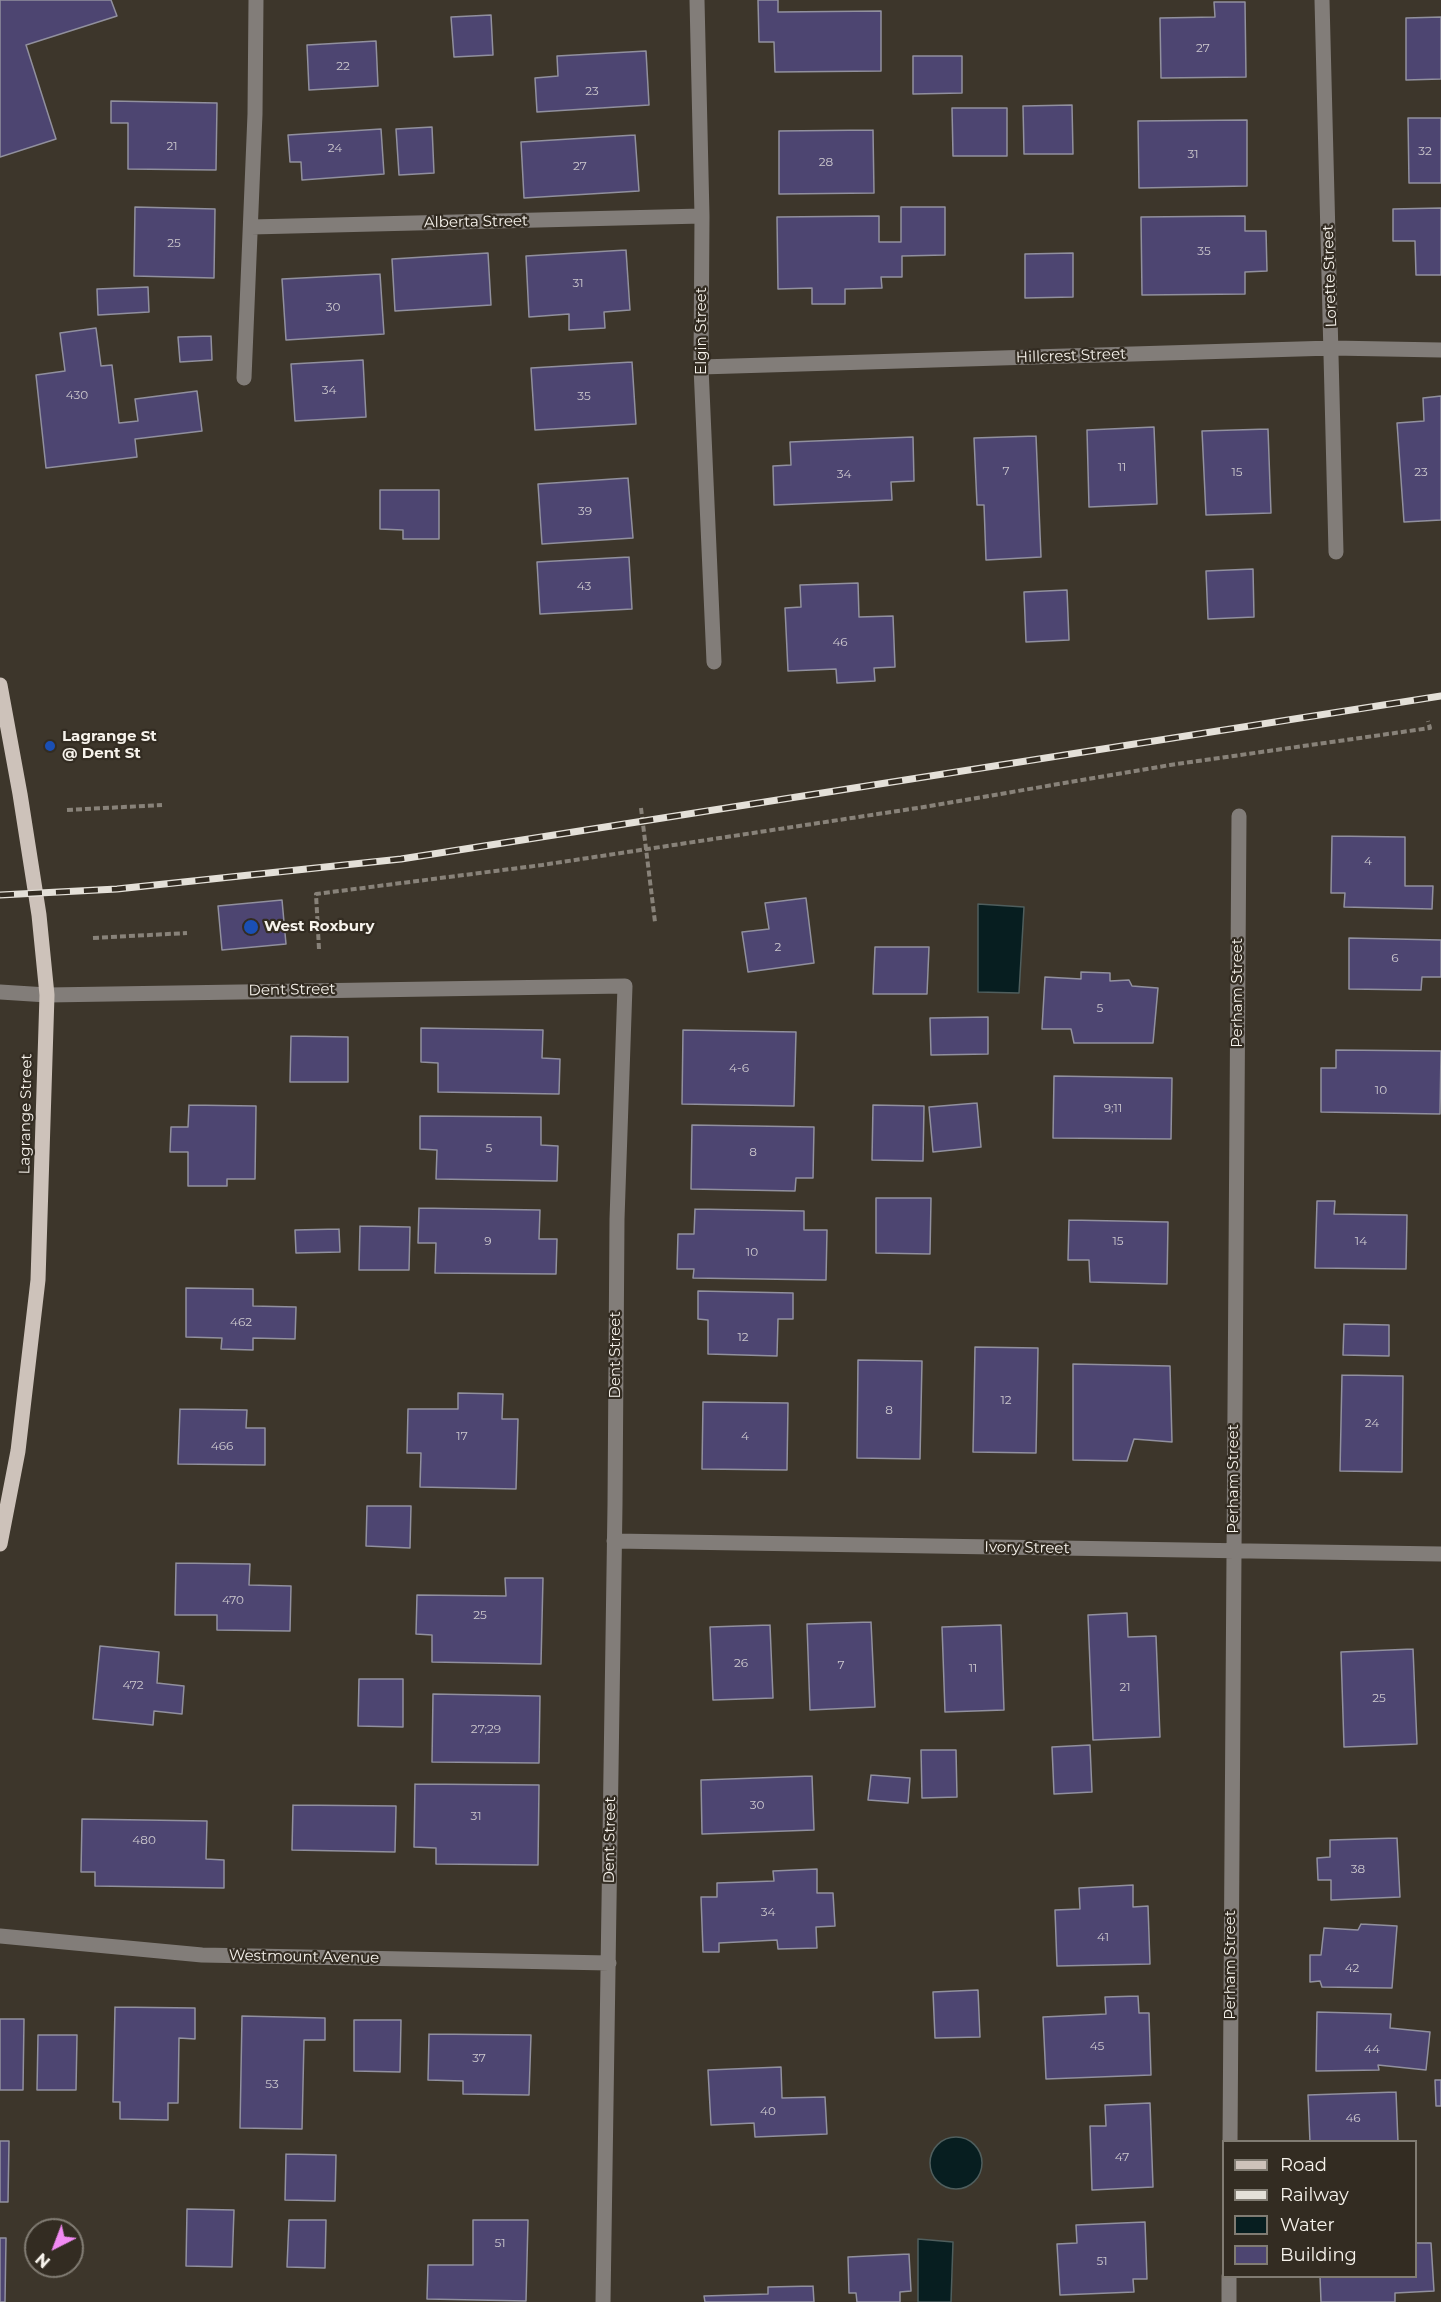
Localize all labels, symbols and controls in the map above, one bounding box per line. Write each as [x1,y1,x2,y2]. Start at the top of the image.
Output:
house number: 27 [1196,41,1210,55]
house number: 22 [336,59,350,73]
house number: 23 [585,84,599,98]
house number: 21 [166,139,178,153]
house number: 24 [328,141,342,155]
house number: 32 [1418,144,1432,158]
house number: 31 [1187,147,1199,161]
house number: 28 [819,155,833,169]
house number: 27 [573,159,587,173]
street label: Alberta Street [424,212,528,232]
street label: Lorette Street [1319,224,1341,328]
house number: 25 [167,236,181,250]
house number: 35 [1197,244,1211,258]
house number: 31 [572,276,584,290]
street label: Elgin Street [693,287,711,375]
house number: 30 [326,300,340,314]
street label: Hillcrest Street [1016,345,1126,367]
house number: 34 [322,383,336,397]
house number: 430 [66,388,88,402]
house number: 35 [577,389,591,403]
house number: 11 [1118,460,1126,474]
house number: 7 [1002,464,1010,478]
house number: 15 [1231,465,1243,479]
house number: 23 [1414,465,1428,479]
house number: 34 [837,467,851,481]
house number: 39 [578,504,592,518]
house number: 43 [577,579,591,593]
house number: 46 [832,635,848,649]
place label: Lagrange St @ Dent St [62,728,157,763]
marker: Lagrange St @ Dent St [43,739,57,753]
house number: 4 [1364,854,1372,868]
marker: West Roxbury [242,918,260,936]
place label: West Roxbury [264,918,374,936]
street label: Perham Street [1229,938,1247,1048]
house number: 2 [775,940,781,954]
house number: 6 [1391,951,1399,965]
street label: Dent Street [248,980,336,1000]
house number: 5 [1097,1001,1103,1015]
street label: Lagrange Street [16,1053,36,1175]
house number: 4-6 [729,1061,749,1075]
house number: 10 [1375,1083,1387,1097]
house number: 9;11 [1104,1101,1122,1115]
house number: 5 [486,1141,492,1155]
house number: 8 [749,1145,757,1159]
house number: 9 [484,1234,492,1248]
house number: 15 [1112,1234,1124,1248]
house number: 14 [1355,1234,1367,1248]
house number: 10 [746,1245,758,1259]
street label: Dent Street [607,1312,625,1398]
house number: 462 [230,1315,252,1329]
house number: 12 [737,1330,749,1344]
house number: 12 [1000,1393,1012,1407]
house number: 8 [885,1403,893,1417]
house number: 24 [1365,1416,1379,1430]
street label: Perham Street [1225,1424,1243,1534]
house number: 17 [456,1429,468,1443]
house number: 4 [741,1429,749,1443]
house number: 466 [211,1439,233,1453]
street label: Ivory Street [984,1538,1070,1558]
house number: 470 [222,1593,244,1607]
house number: 25 [473,1608,487,1622]
house number: 26 [734,1656,748,1670]
house number: 7 [837,1658,845,1672]
house number: 11 [969,1661,977,1675]
house number: 472 [122,1678,144,1692]
house number: 21 [1119,1680,1131,1694]
house number: 25 [1372,1691,1386,1705]
house number: 27;29 [471,1722,501,1736]
street label: Dent Street [600,1796,620,1884]
house number: 30 [750,1798,764,1812]
house number: 31 [470,1809,482,1823]
house number: 480 [132,1833,156,1847]
house number: 38 [1351,1862,1365,1876]
house number: 34 [761,1905,775,1919]
street label: Perham Street [1222,1910,1240,2020]
house number: 41 [1097,1930,1109,1944]
street label: Westmount Avenue [229,1947,379,1967]
house number: 42 [1345,1961,1359,1975]
house number: 45 [1090,2039,1104,2053]
house number: 44 [1364,2042,1380,2056]
house number: 37 [472,2051,486,2065]
house number: 53 [265,2077,279,2091]
house number: 40 [760,2104,776,2118]
house number: 46 [1345,2111,1361,2125]
legend [1222,2140,1417,2278]
house number: 47 [1115,2150,1129,2164]
text: Road [1280,2154,1327,2176]
text: Railway [1280,2184,1349,2206]
text: Water [1280,2214,1335,2236]
north arrow [24,2218,84,2278]
house number: 51 [494,2236,506,2250]
text: Building [1280,2244,1357,2266]
text: N [32,2249,54,2272]
house number: 51 [1096,2254,1108,2268]

